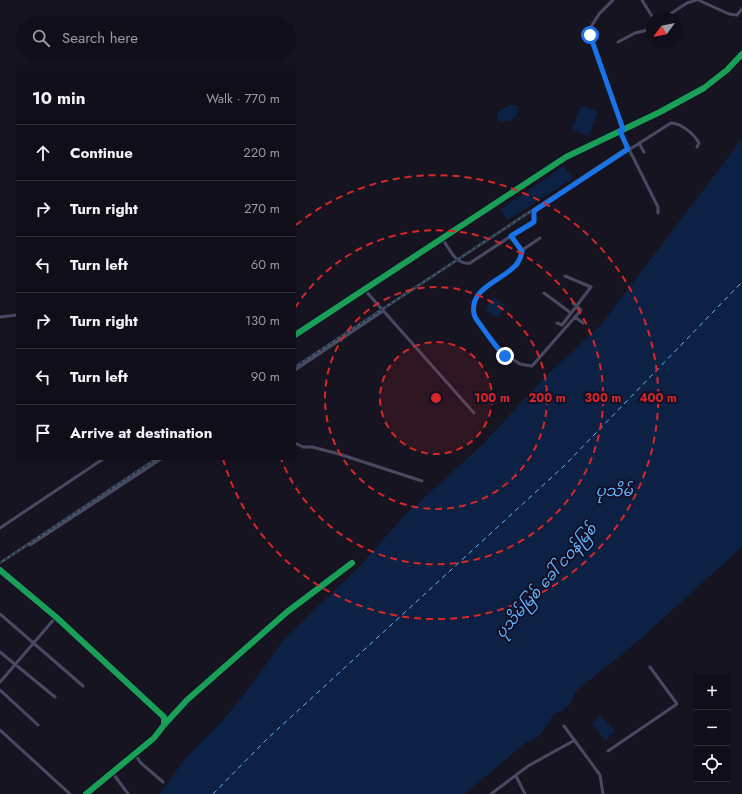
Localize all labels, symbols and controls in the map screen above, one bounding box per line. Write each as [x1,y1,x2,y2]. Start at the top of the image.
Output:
north arrow [646,12,682,48]
search box [16,16,296,60]
route start [581,26,599,44]
icon: search [30,27,52,49]
text: Search here [62,27,138,49]
text: 10 min [32,86,85,110]
text: Walk · 770 m [206,89,280,108]
icon: ahead [32,142,54,164]
text: Continue [70,142,133,164]
text: 220 m [243,143,280,162]
icon: right [32,198,54,220]
text: Turn right [70,198,138,220]
text: 270 m [244,199,280,218]
icon: left [32,254,54,276]
text: Turn left [70,254,128,276]
text: 60 m [251,255,280,274]
icon: right [32,310,54,332]
text: Turn right [70,310,138,332]
text: 130 m [245,311,280,330]
route end [496,347,514,365]
icon: left [32,366,54,388]
text: Turn left [70,366,128,388]
text: 90 m [251,367,280,386]
text: 100 m [474,389,510,407]
text: 200 m [528,389,566,407]
text: 300 m [585,389,622,407]
text: 400 m [639,389,677,407]
centre of rings [429,391,443,405]
icon: arrive [32,422,54,444]
text: Arrive at destination [70,422,212,444]
water label: ပုသိမ် [595,480,634,503]
water label: ပုသိမ်မြစ် ခေါ် ငဝန်မြစ် [490,518,604,644]
map controls [694,674,730,782]
button: + [694,674,730,710]
button: − [694,710,730,746]
button: locate [694,746,730,782]

